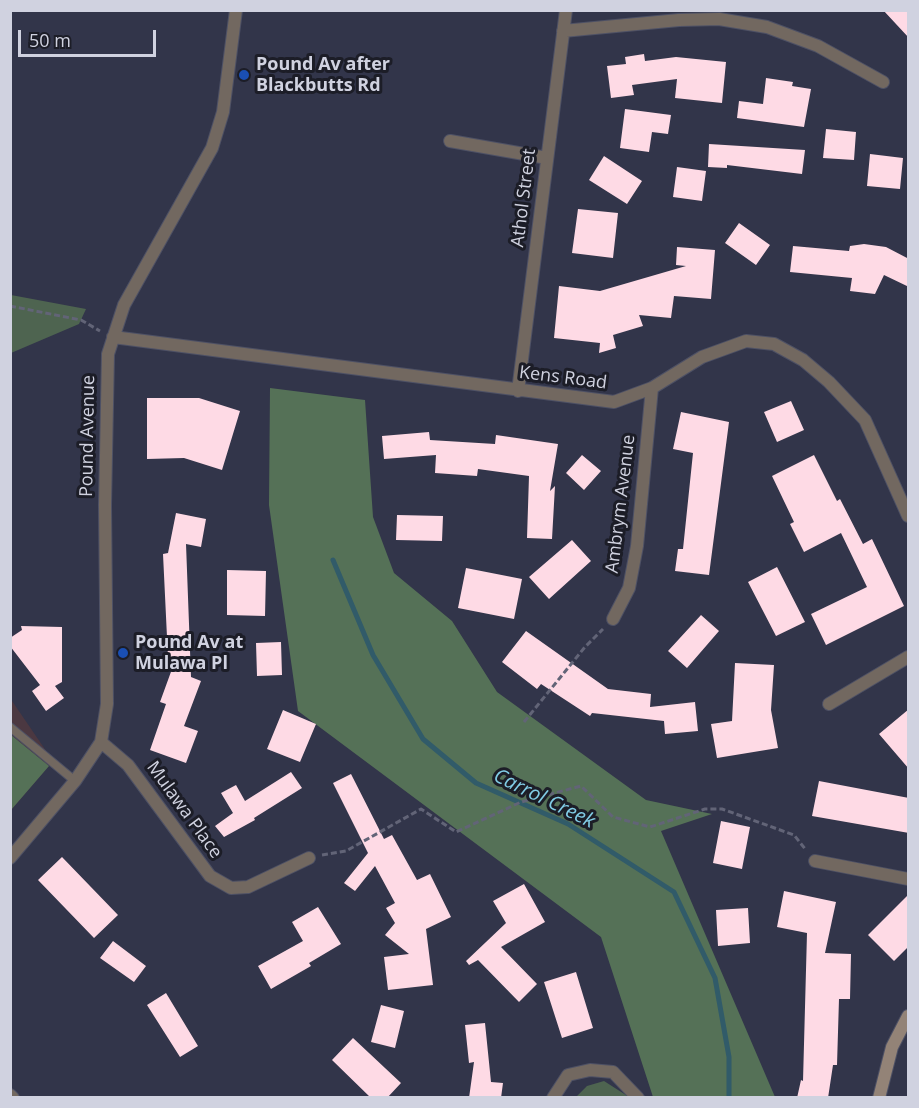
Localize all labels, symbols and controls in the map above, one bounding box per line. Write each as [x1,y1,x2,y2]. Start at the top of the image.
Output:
scale bar [21,18,159,56]
text: 50 m [29,28,71,52]
place label: Pound Av after Blackbutts Rd [256,54,390,97]
marker: Pound Av after Blackbutts Rd [237,68,251,82]
street label: Athol Street [507,147,541,249]
street label: Kens Road [518,362,608,394]
street label: Pound Avenue [76,375,100,497]
street label: Ambrym Avenue [602,433,640,575]
place label: Pound Av at Mulawa Pl [135,632,243,674]
marker: Pound Av at Mulawa Pl [116,646,130,660]
street label: Mulawa Place [142,757,226,863]
water label: Carrol Creek [489,764,599,834]

